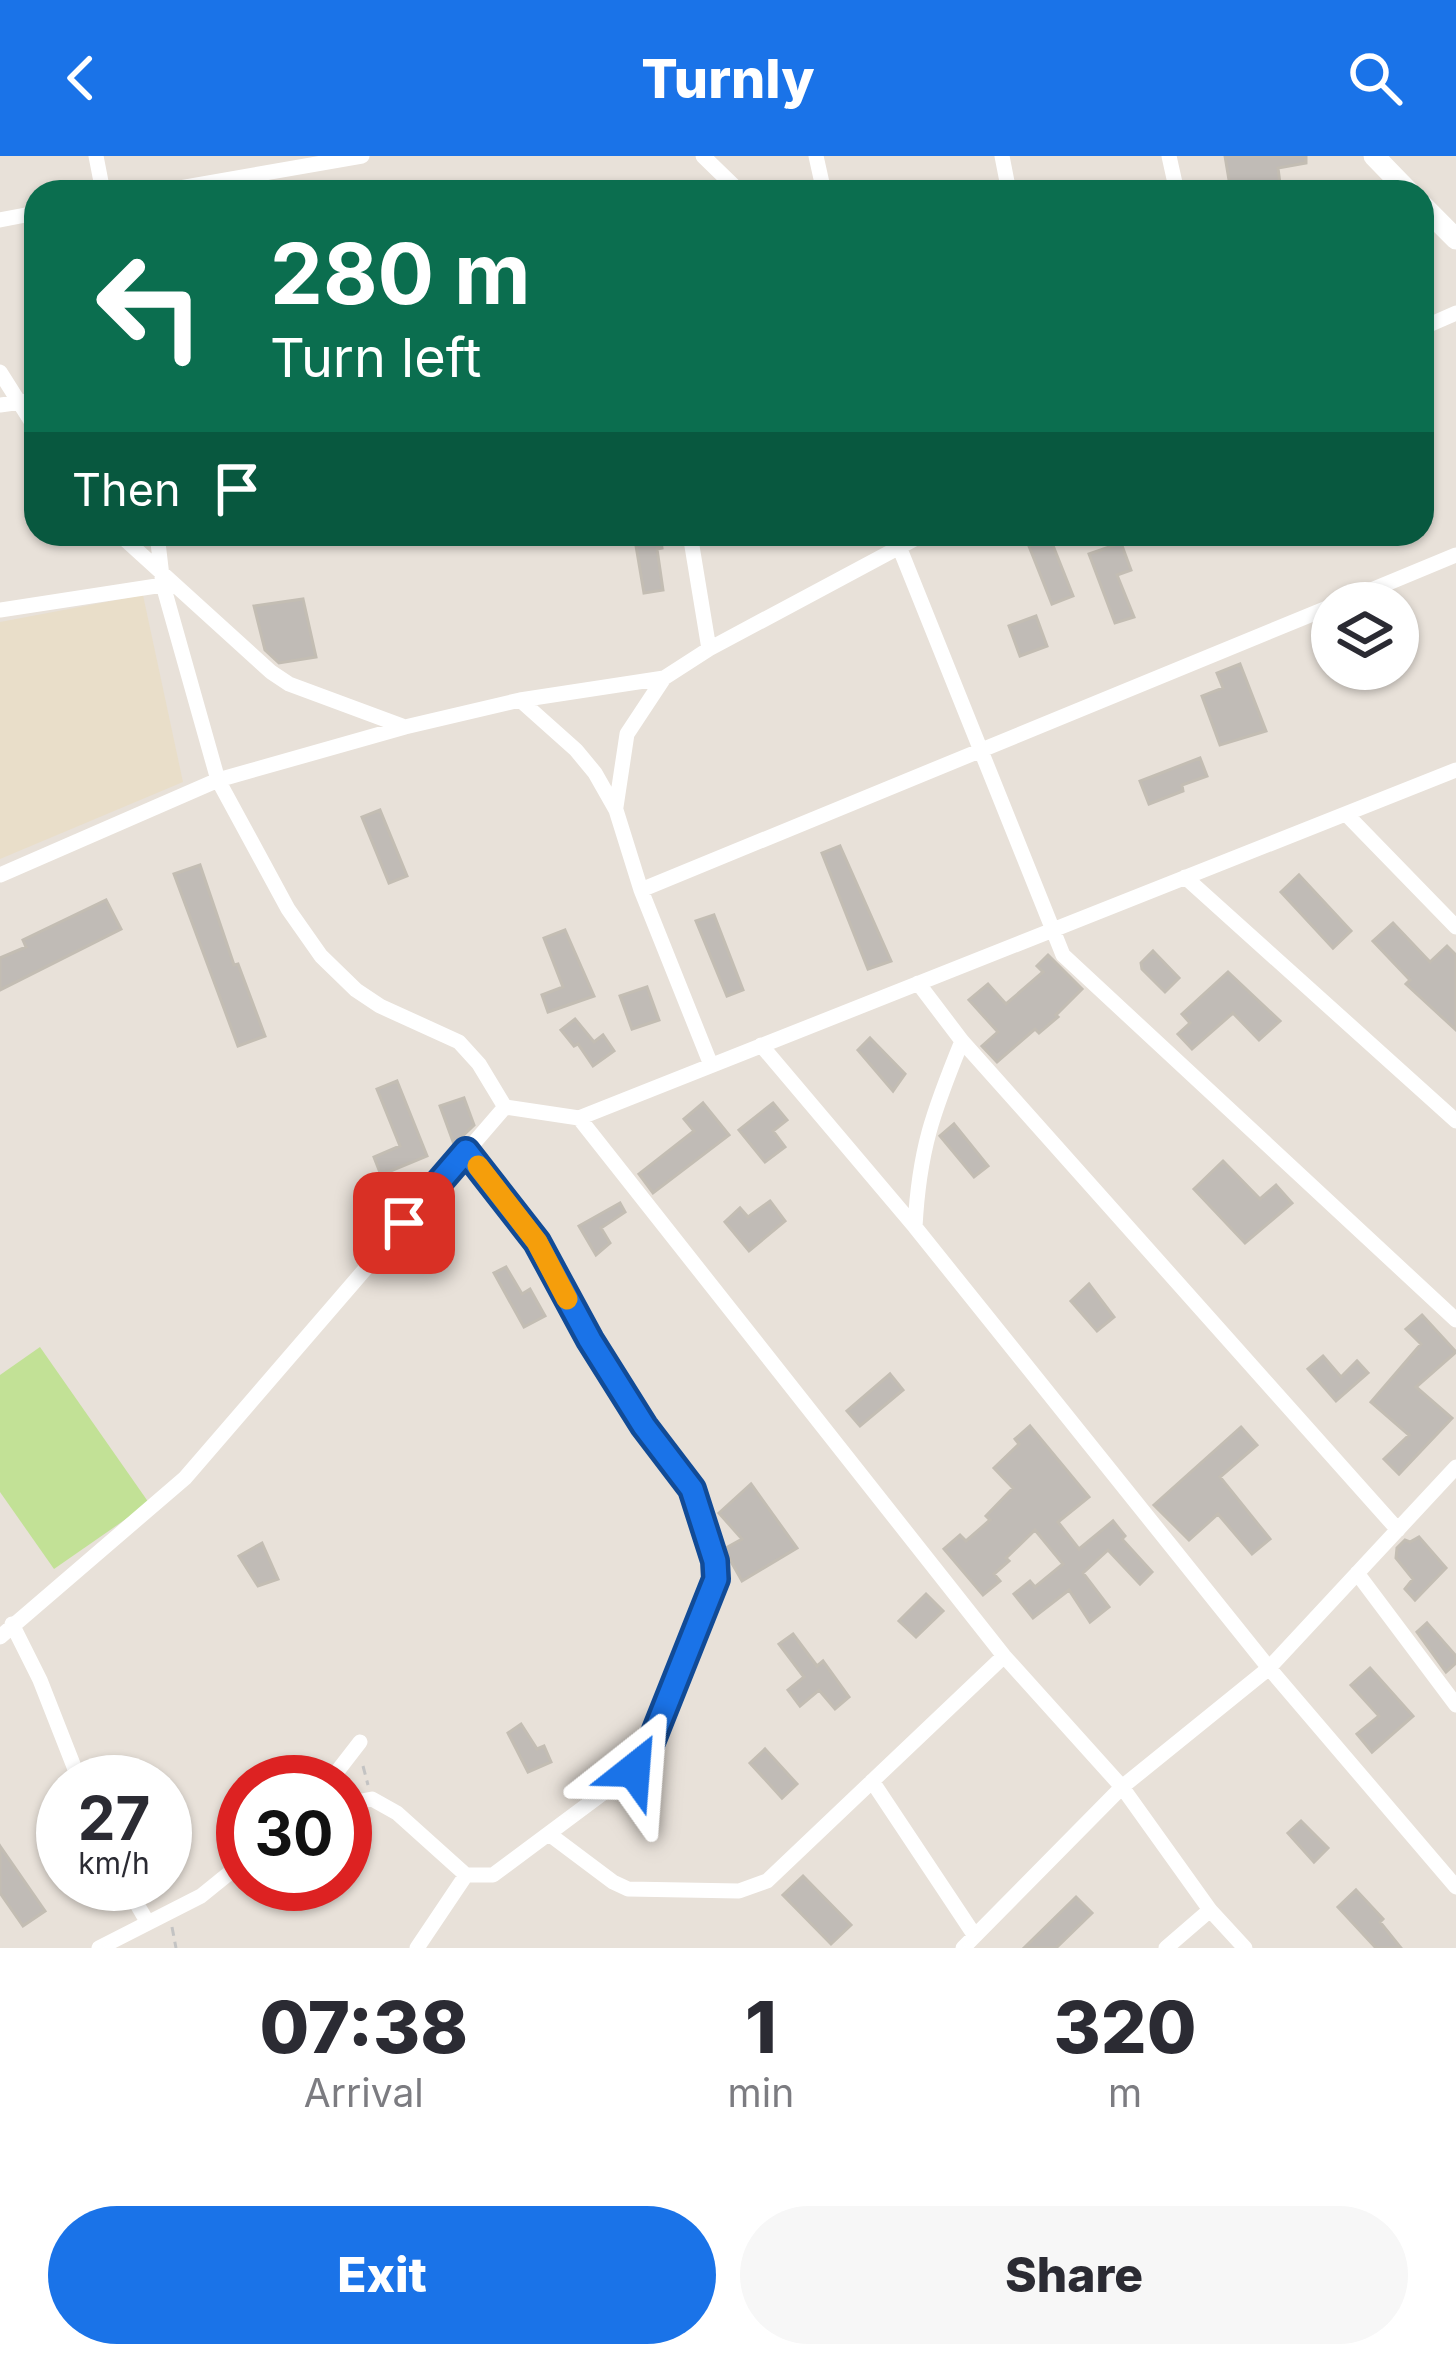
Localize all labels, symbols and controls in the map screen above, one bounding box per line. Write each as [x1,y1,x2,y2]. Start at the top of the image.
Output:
icon: back [48,45,114,111]
icon: search [1342,45,1408,111]
text: Turnly [641,46,815,111]
text: 280 m [270,223,531,324]
icon: left [72,228,228,384]
text: Turn left [270,325,481,390]
icon: arrive [204,456,270,522]
text: Then [72,462,180,517]
map controls [1311,582,1419,690]
button: layers [1311,582,1419,690]
pin [353,1172,455,1274]
icon: arrive [371,1190,437,1256]
position arrow [571,1707,697,1833]
speed limit sign: 30 [216,1755,372,1911]
text: 27 [78,1782,150,1854]
text: km/h [78,1845,150,1881]
text: 07:38 [259,1983,468,2070]
text: 1 [745,1983,777,2070]
text: 320 [1054,1983,1197,2070]
text: Arrival [304,2069,424,2116]
text: min [728,2069,794,2116]
text: m [1108,2069,1142,2116]
button: Exit [48,2206,716,2344]
button: Share [740,2206,1408,2344]

